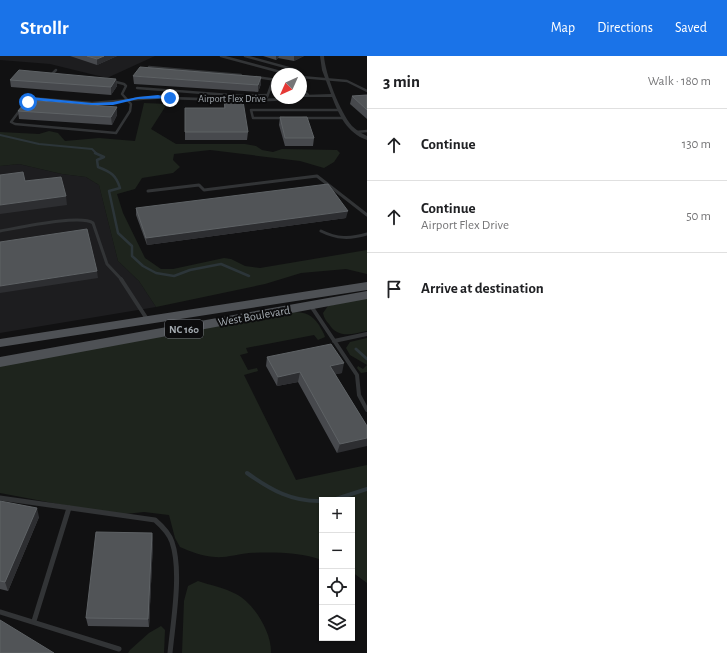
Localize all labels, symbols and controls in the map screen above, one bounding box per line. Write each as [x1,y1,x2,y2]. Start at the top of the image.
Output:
text: Strollr [20,19,69,38]
text: Map [551,21,575,35]
text: Directions [597,21,653,35]
text: Saved [675,21,707,35]
north arrow [271,68,307,104]
text: 3 min [383,73,420,90]
text: Walk · 180 m [648,75,711,88]
route end [161,89,179,107]
route start [19,93,37,111]
street label: Airport Flex Drive [198,94,266,104]
icon: ahead [383,134,405,156]
text: Continue [421,137,476,152]
text: 130 m [682,138,711,151]
text: Continue [421,201,476,216]
icon: ahead [383,206,405,228]
text: 50 m [686,210,711,223]
text: Airport Flex Drive [421,219,509,232]
icon: arrive [383,278,405,300]
text: Arrive at destination [421,281,544,296]
street label: West Boulevard [217,304,291,328]
road number: NC 160 [165,320,203,338]
map controls [319,497,355,641]
button: + [319,497,355,533]
button: − [319,533,355,569]
button: locate [319,569,355,605]
button: layers [319,605,355,641]

